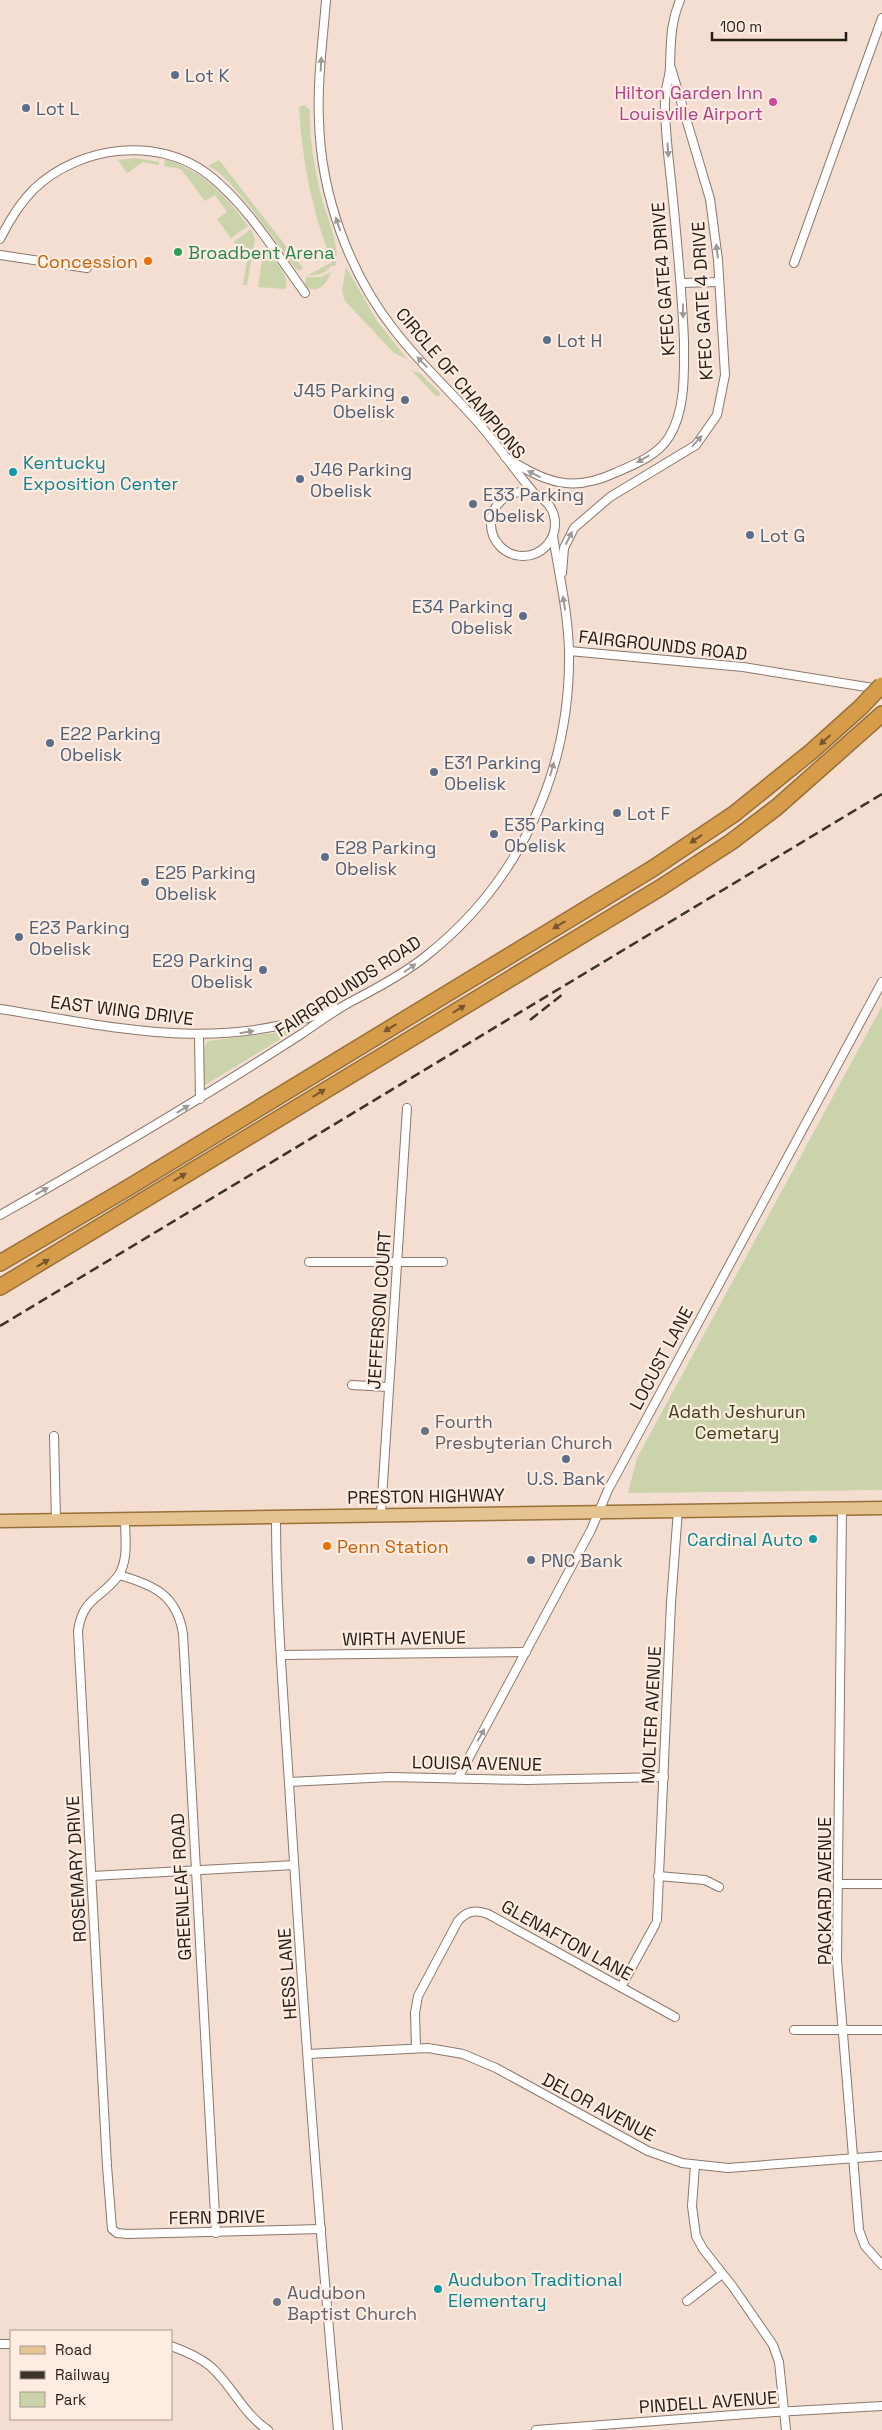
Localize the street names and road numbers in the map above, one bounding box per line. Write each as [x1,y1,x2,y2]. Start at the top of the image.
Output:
street label: KFEC GATE4 DRIVE [646,201,680,357]
street label: KFEC GATE 4 DRIVE [686,221,718,381]
street label: CIRCLE OF CHAMPIONS [391,303,531,463]
street label: FAIRGROUNDS ROAD [578,625,748,665]
street label: FAIRGROUNDS ROAD [271,930,425,1042]
street label: EAST WING DRIVE [49,990,195,1030]
street label: JEFFERSON COURT [362,1230,396,1390]
street label: LOCUST LANE [624,1302,698,1414]
street label: PRESTON HIGHWAY [347,1483,505,1509]
street label: WIRTH AVENUE [342,1625,466,1651]
street label: MOLTER AVENUE [636,1645,666,1785]
street label: LOUISA AVENUE [412,1750,542,1776]
street label: ROSEMARY DRIVE [61,1795,91,1943]
street label: GREENLEAF ROAD [166,1813,196,1961]
street label: PACKARD AVENUE [813,1817,836,1965]
street label: GLENAFTON LANE [497,1894,637,1986]
street label: HESS LANE [272,1927,302,2021]
street label: DELOR AVENUE [538,2067,660,2147]
street label: FERN DRIVE [168,2205,266,2229]
street label: PINDELL AVENUE [638,2386,778,2418]

